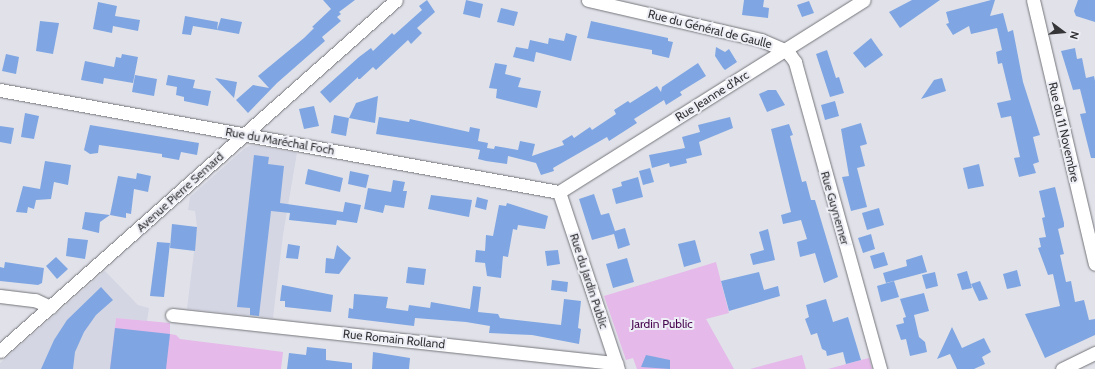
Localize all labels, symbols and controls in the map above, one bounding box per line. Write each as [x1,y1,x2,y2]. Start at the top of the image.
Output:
street label: Rue du Général de Gaulle [647,7,773,51]
north arrow [1043,12,1083,52]
text: N [1067,30,1082,41]
street label: Rue Jeanne d'Arc [673,68,751,124]
street label: Rue du 11 Novembre [1046,81,1082,183]
street label: Rue du Maréchal Foch [224,124,336,158]
street label: Avenue Pierre Semard [133,149,227,235]
street label: Rue Guynemer [818,170,852,246]
street label: Rue du Jardin Public [567,232,611,330]
park label: Jardin Public [631,317,693,331]
street label: Rue Romain Rolland [342,326,446,352]

